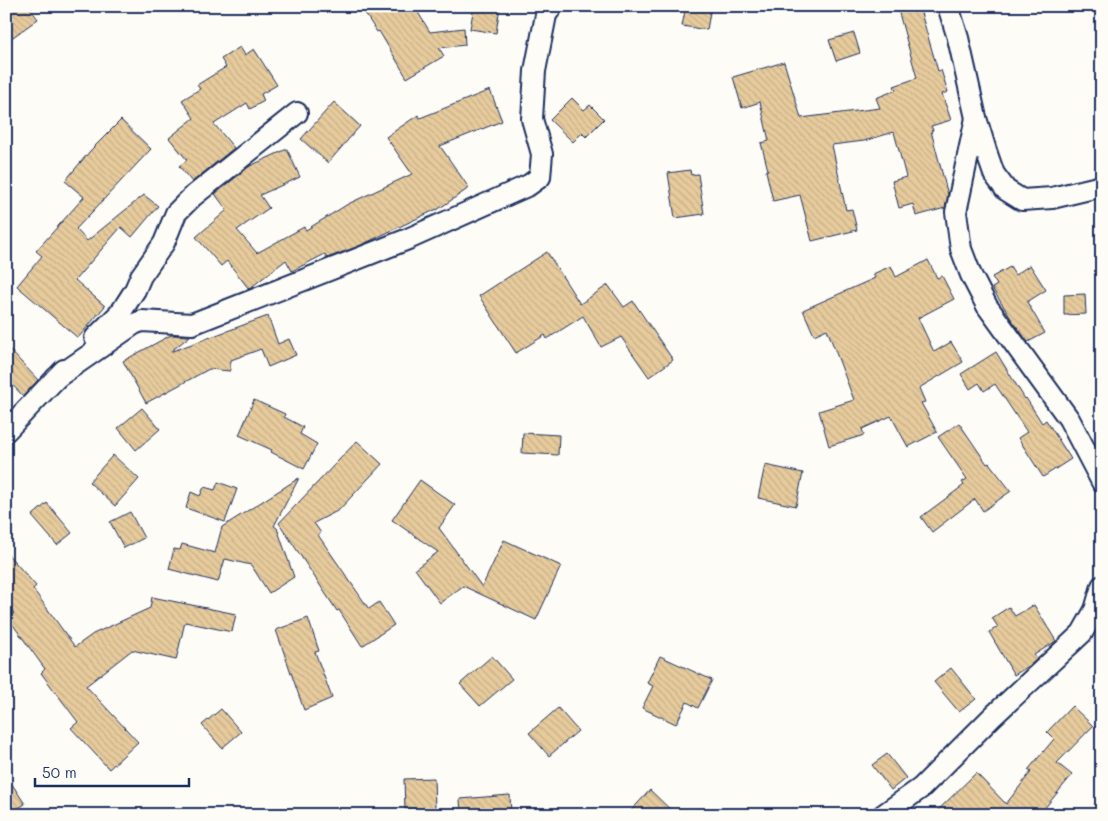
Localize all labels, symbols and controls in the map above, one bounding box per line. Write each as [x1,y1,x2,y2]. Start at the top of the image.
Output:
scale bar [35,756,189,788]
text: 50 m [42,762,77,782]

